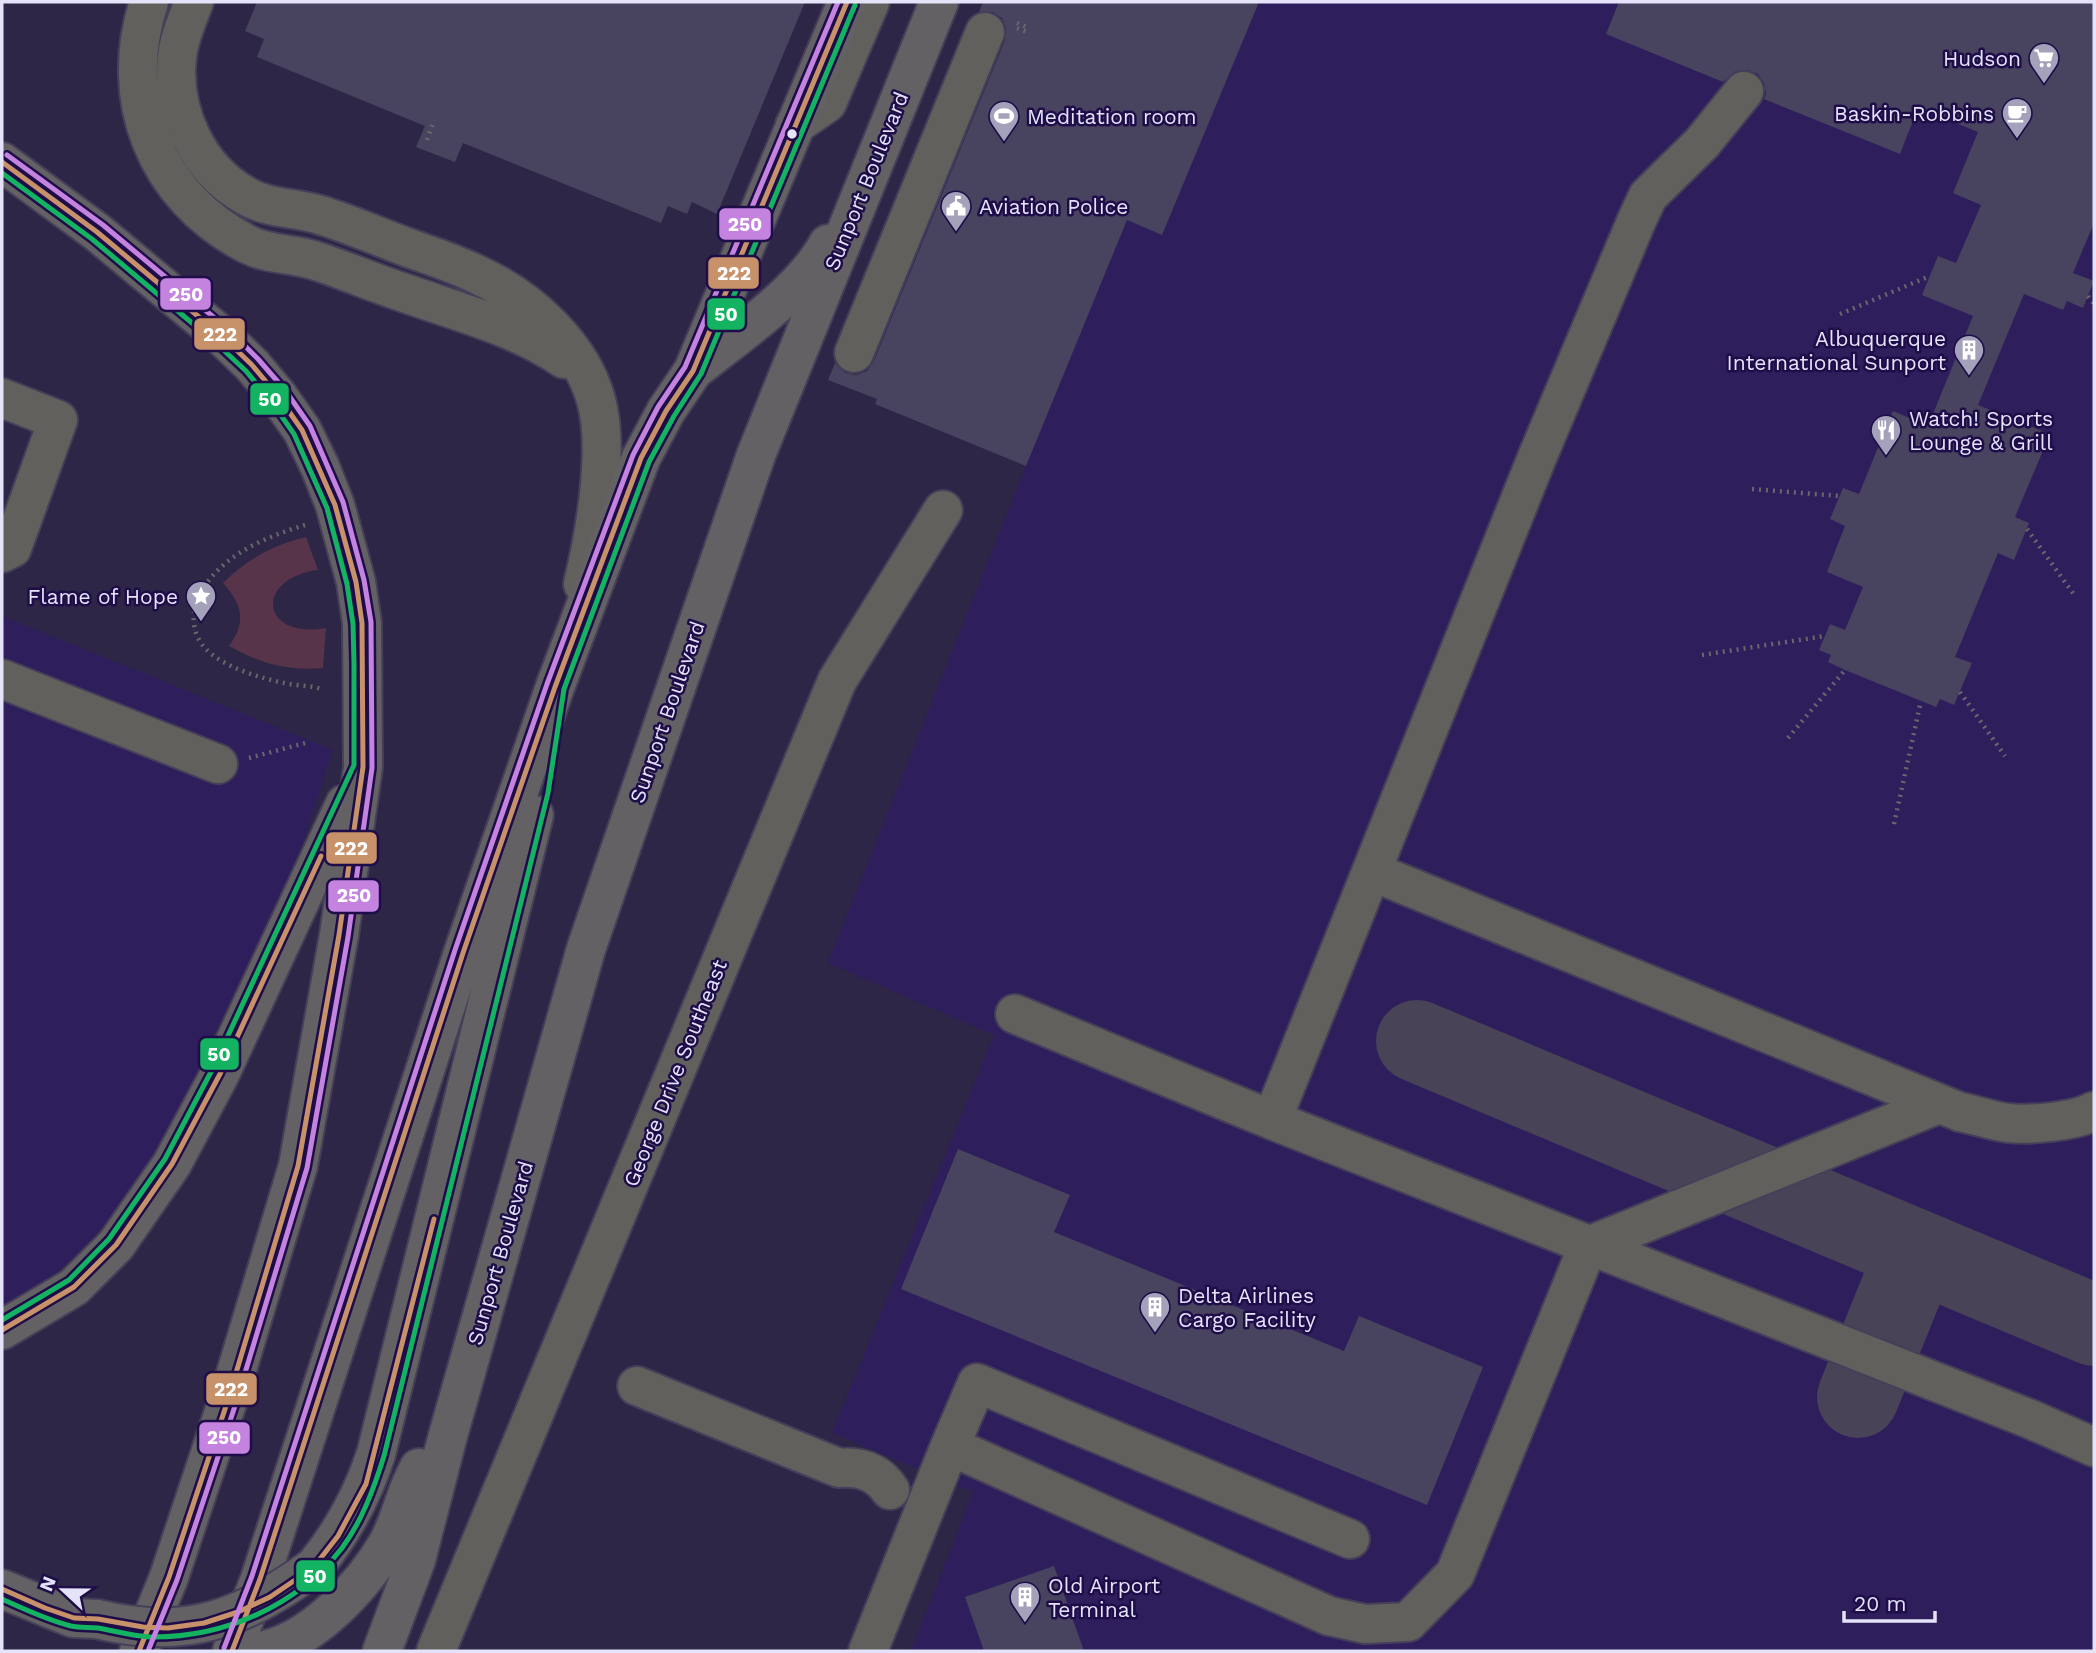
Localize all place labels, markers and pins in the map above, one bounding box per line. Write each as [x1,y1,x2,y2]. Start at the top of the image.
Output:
supermarket icon: Hudson [2027,41,2061,85]
place label: Hudson [1943,46,2021,71]
cafe icon: Baskin-Robbins [2000,96,2034,140]
sports icon: Meditation room [987,99,1021,143]
place label: Baskin-Robbins [1834,101,1994,126]
place label: Meditation room [1027,104,1197,129]
unlabelled marker [785,127,799,141]
public building icon: Aviation Police [939,189,973,233]
place label: Aviation Police [979,194,1128,219]
place label: Albuquerque International Sunport [1727,326,1946,375]
building icon: Albuquerque International Sunport [1952,333,1986,377]
place label: Watch! Sports Lounge & Grill [1909,406,2053,455]
restaurant icon: Watch! Sports Lounge & Grill [1869,413,1903,457]
place icon: Flame of Hope [184,579,218,623]
place label: Flame of Hope [27,584,178,609]
place label: Delta Airlines Cargo Facility [1178,1283,1316,1332]
building icon: Delta Airlines Cargo Facility [1138,1290,1172,1334]
place label: Old Airport Terminal [1048,1573,1160,1622]
building icon: Old Airport Terminal [1008,1580,1042,1624]

